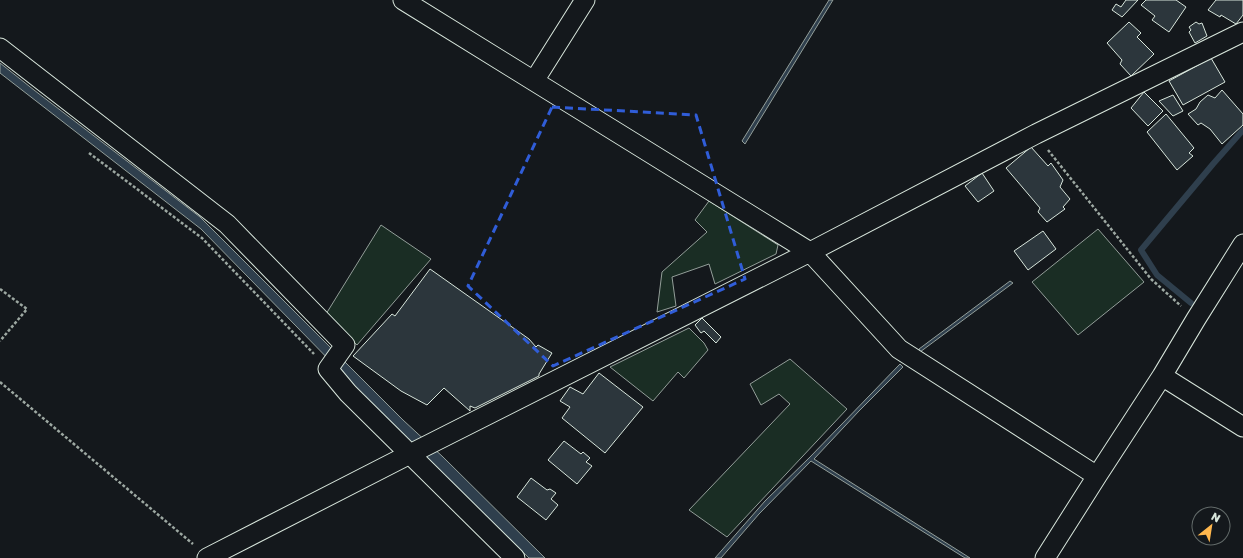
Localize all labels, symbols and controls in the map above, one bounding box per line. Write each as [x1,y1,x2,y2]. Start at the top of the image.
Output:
north arrow [1191,506,1231,546]
text: N [1209,509,1223,525]

